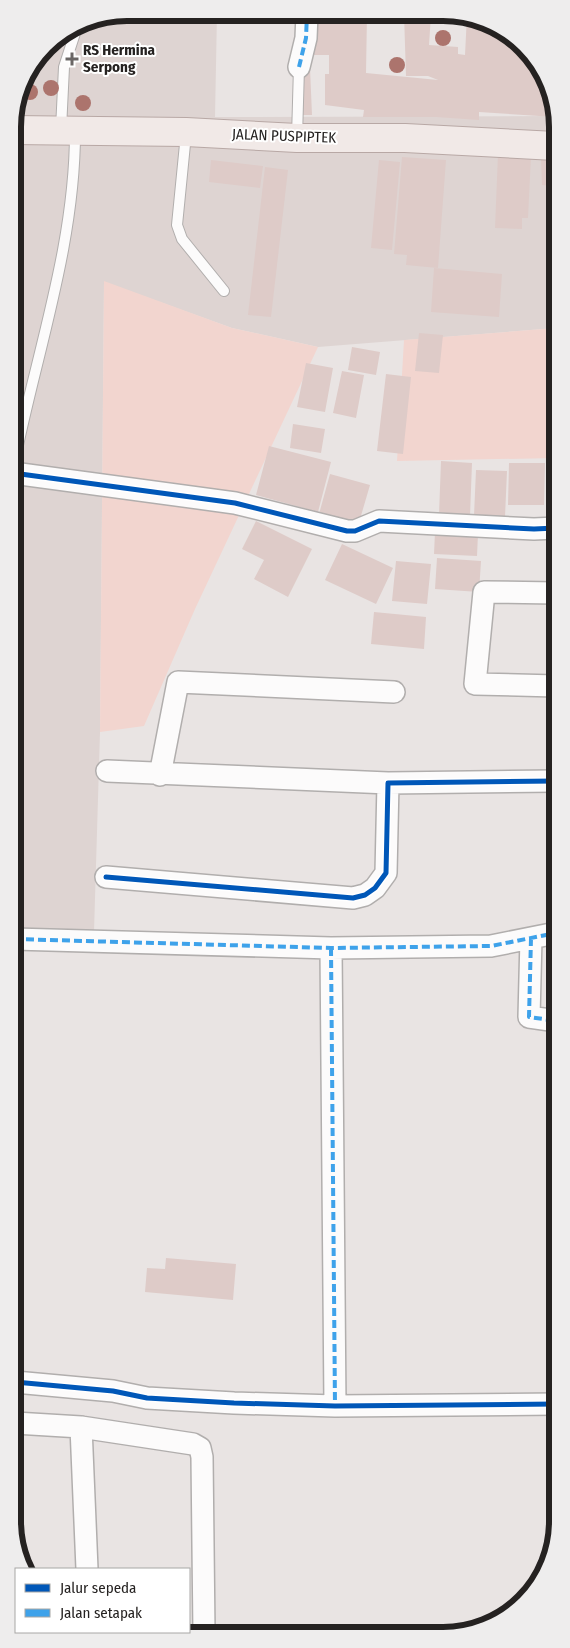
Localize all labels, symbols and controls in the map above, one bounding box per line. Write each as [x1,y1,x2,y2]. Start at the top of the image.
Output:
place label: RS Hermina Serpong [83,41,156,76]
marker: RS Hermina Serpong [65,52,79,66]
street label: JALAN PUSPIPTEK [232,125,337,147]
legend [15,1568,190,1633]
text: Jalur sepeda [60,1579,136,1597]
text: Jalan setapak [60,1604,142,1622]

